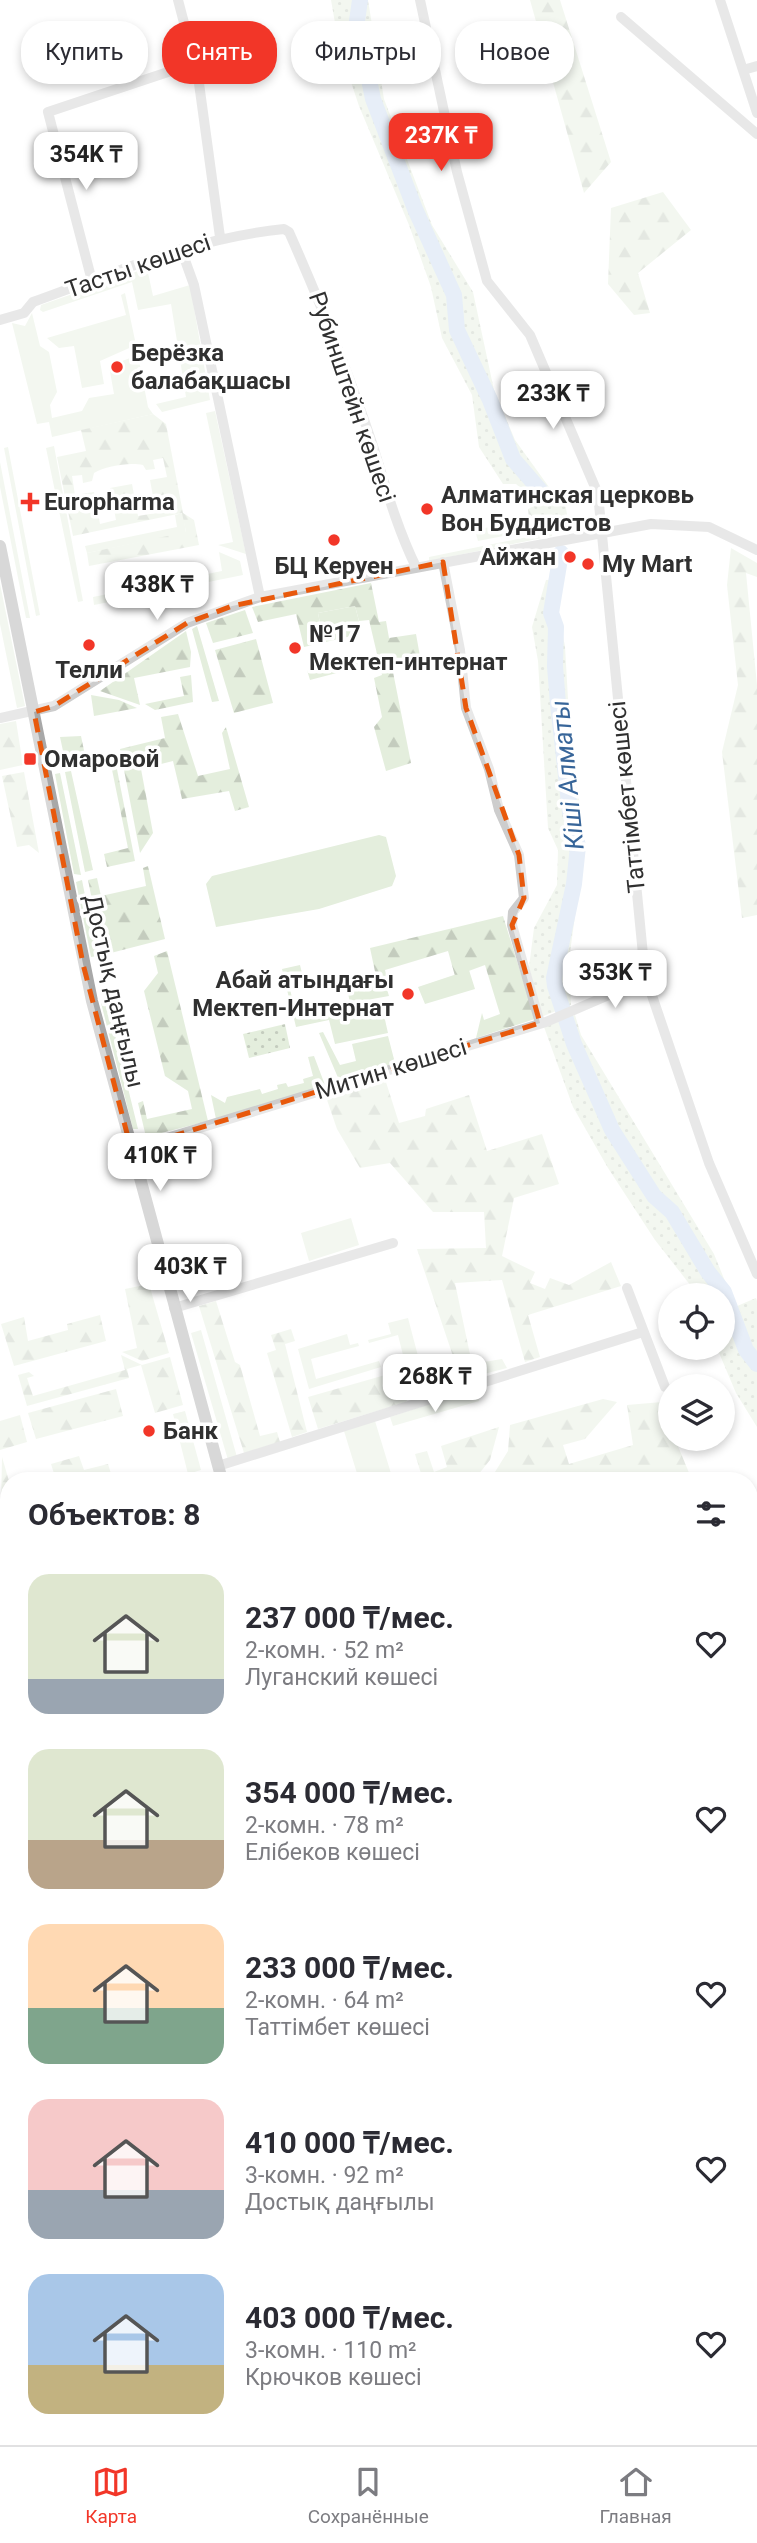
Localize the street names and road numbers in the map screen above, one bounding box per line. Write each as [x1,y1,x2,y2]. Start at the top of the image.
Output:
street label: Тасты көшесі [62,228,214,304]
street label: Рубинштейн көшесі [303,288,401,506]
street label: Таттімбет көшесі [603,700,651,894]
street label: Достық даңғылы [78,891,150,1091]
street label: Митин көшесі [312,1033,470,1105]

